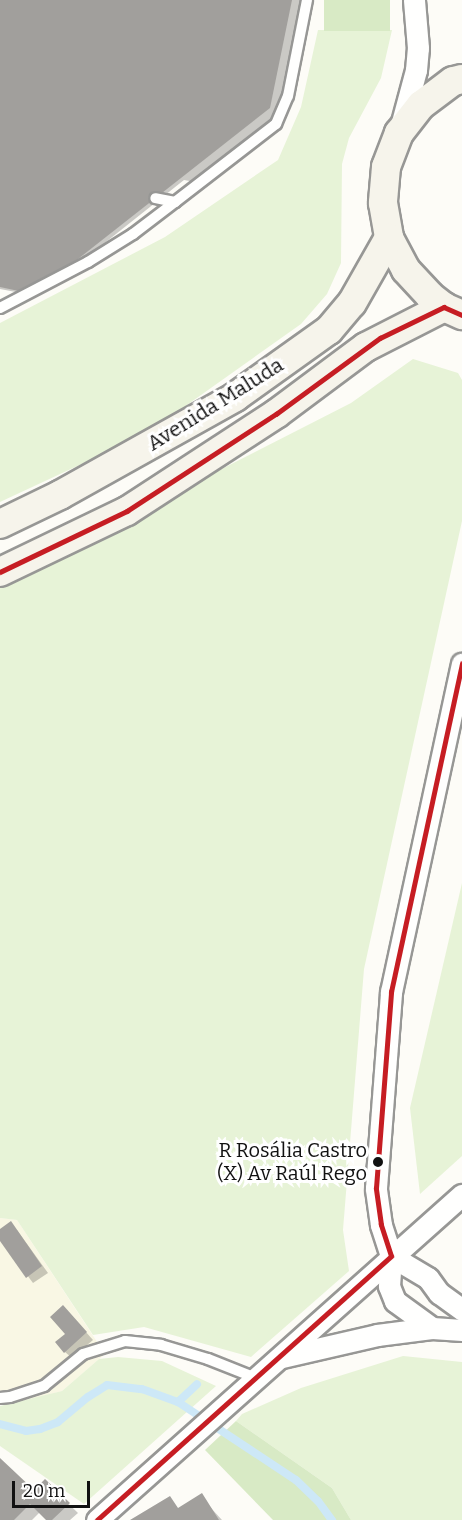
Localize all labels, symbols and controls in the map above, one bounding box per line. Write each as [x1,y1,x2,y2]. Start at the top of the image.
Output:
street label: Avenida Maluda [142,352,288,456]
place label: R Rosália Castro (X) Av Raúl Rego [217,1138,367,1185]
marker: R Rosália Castro (X) Av Raúl Rego [372,1156,384,1168]
scale bar [15,1469,93,1507]
text: 20 m [23,1480,65,1502]

